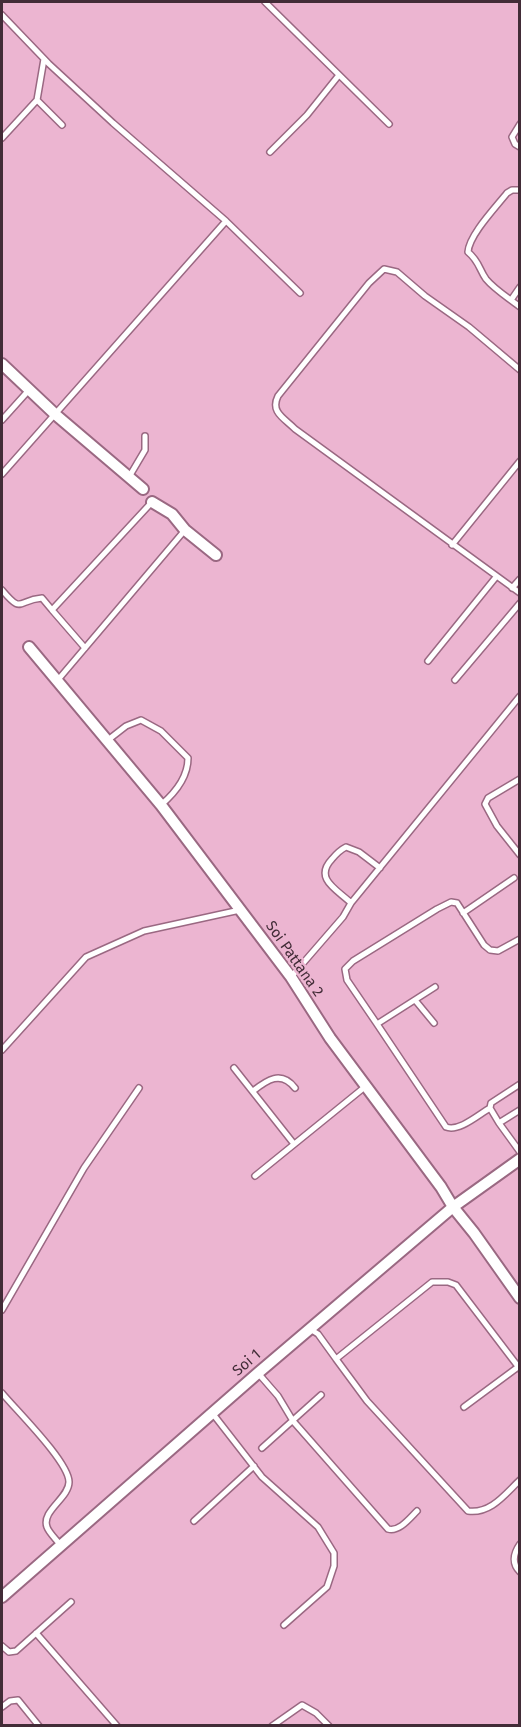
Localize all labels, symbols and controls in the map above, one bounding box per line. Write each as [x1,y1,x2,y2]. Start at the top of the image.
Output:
street label: Soi Pattana 2 [261,918,327,1000]
street label: Soi 1 [229,1346,265,1380]

